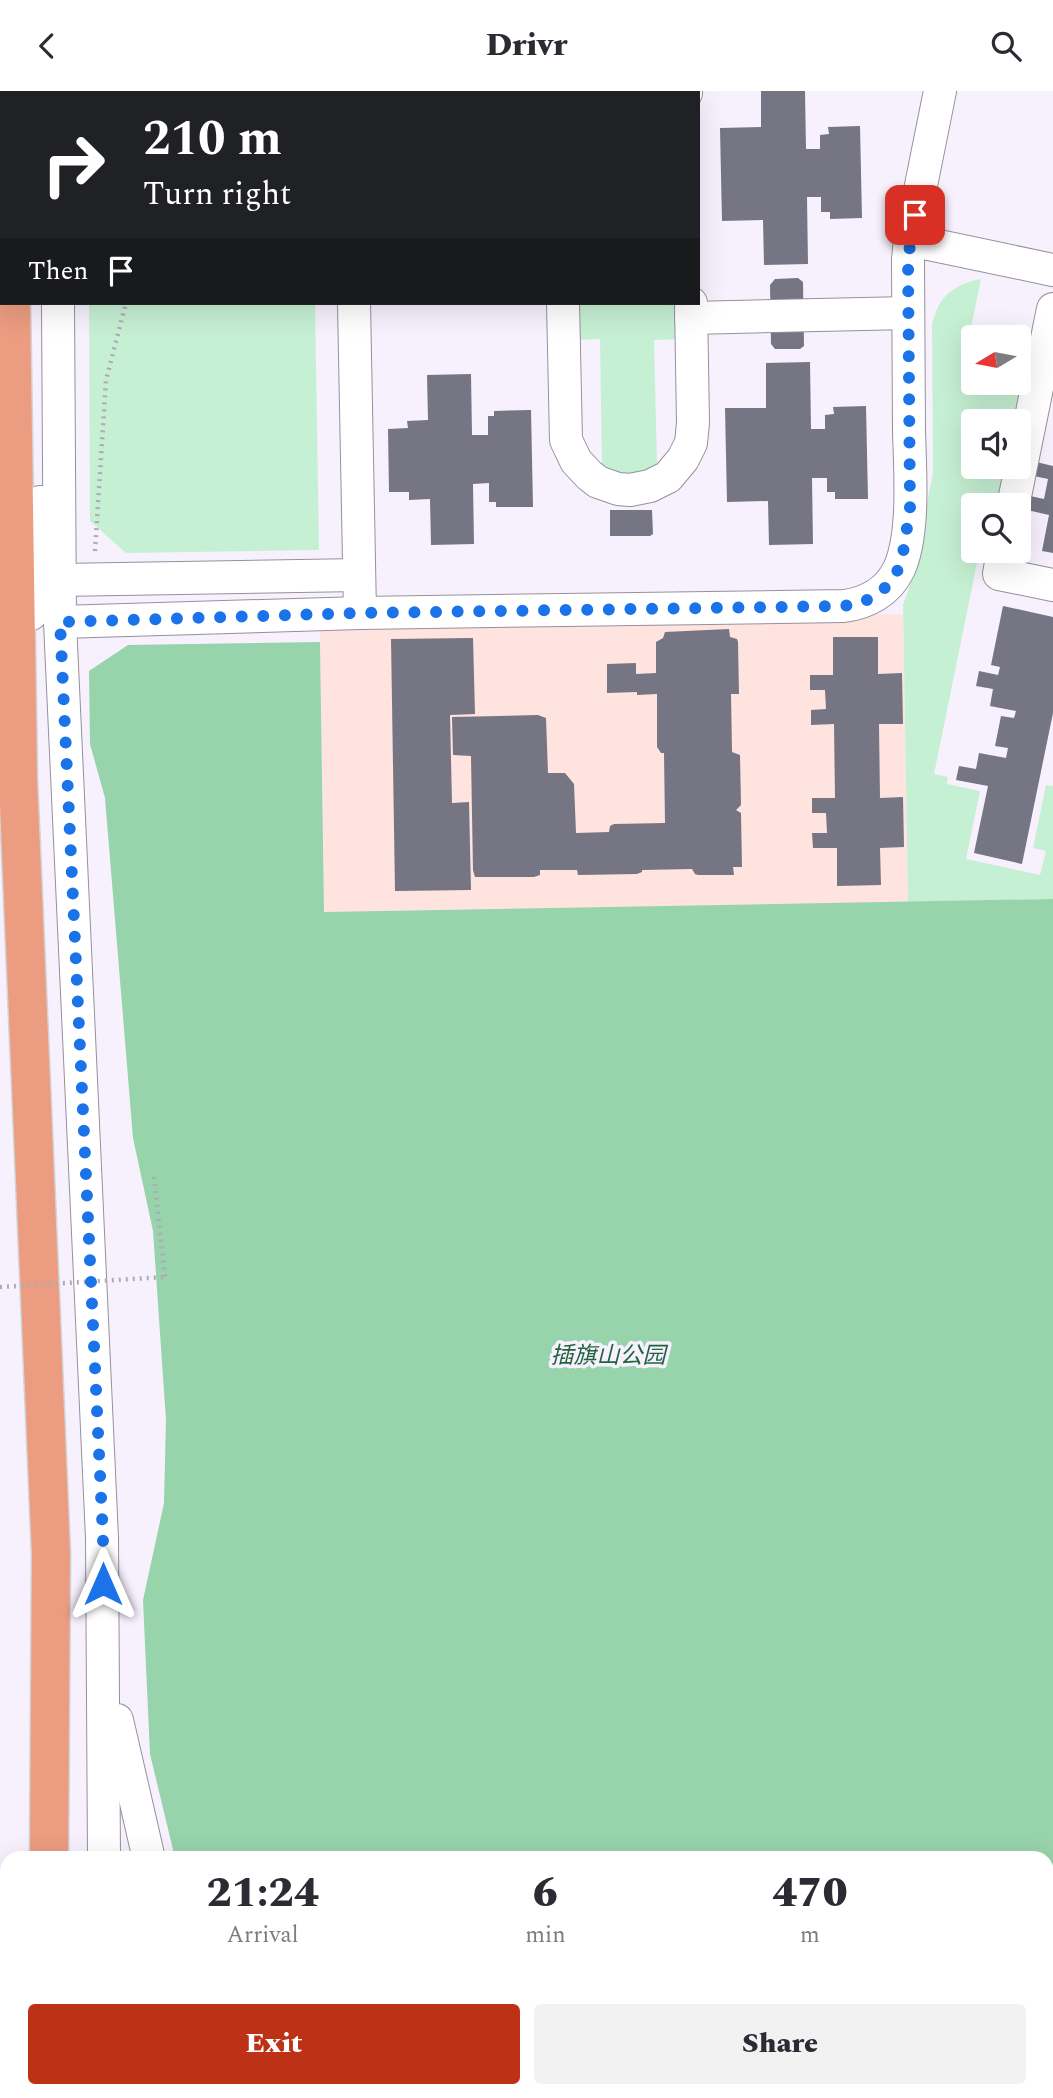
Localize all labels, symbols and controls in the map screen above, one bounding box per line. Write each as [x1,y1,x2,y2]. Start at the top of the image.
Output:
text: Drivr [486,21,567,70]
icon: back [28,27,66,65]
icon: search [987,27,1025,65]
text: 210 m [143,102,282,177]
icon: right [28,119,119,210]
text: Turn right [143,170,291,219]
pin [885,185,945,245]
icon: arrive [896,196,934,234]
text: Then [28,251,88,291]
icon: arrive [102,252,140,290]
north arrow [961,325,1031,395]
map controls [961,325,1031,563]
button: sound [961,409,1031,479]
button: search [961,493,1031,563]
park label: 插旗山公园 [551,1339,669,1374]
position arrow [66,1547,140,1621]
text: 21:24 [206,1862,319,1925]
text: 6 [533,1862,558,1925]
text: 470 [772,1862,848,1925]
text: Arrival [227,1918,299,1953]
text: min [525,1918,566,1953]
text: m [800,1918,820,1953]
button: Exit [28,2004,520,2084]
button: Share [534,2004,1026,2084]

